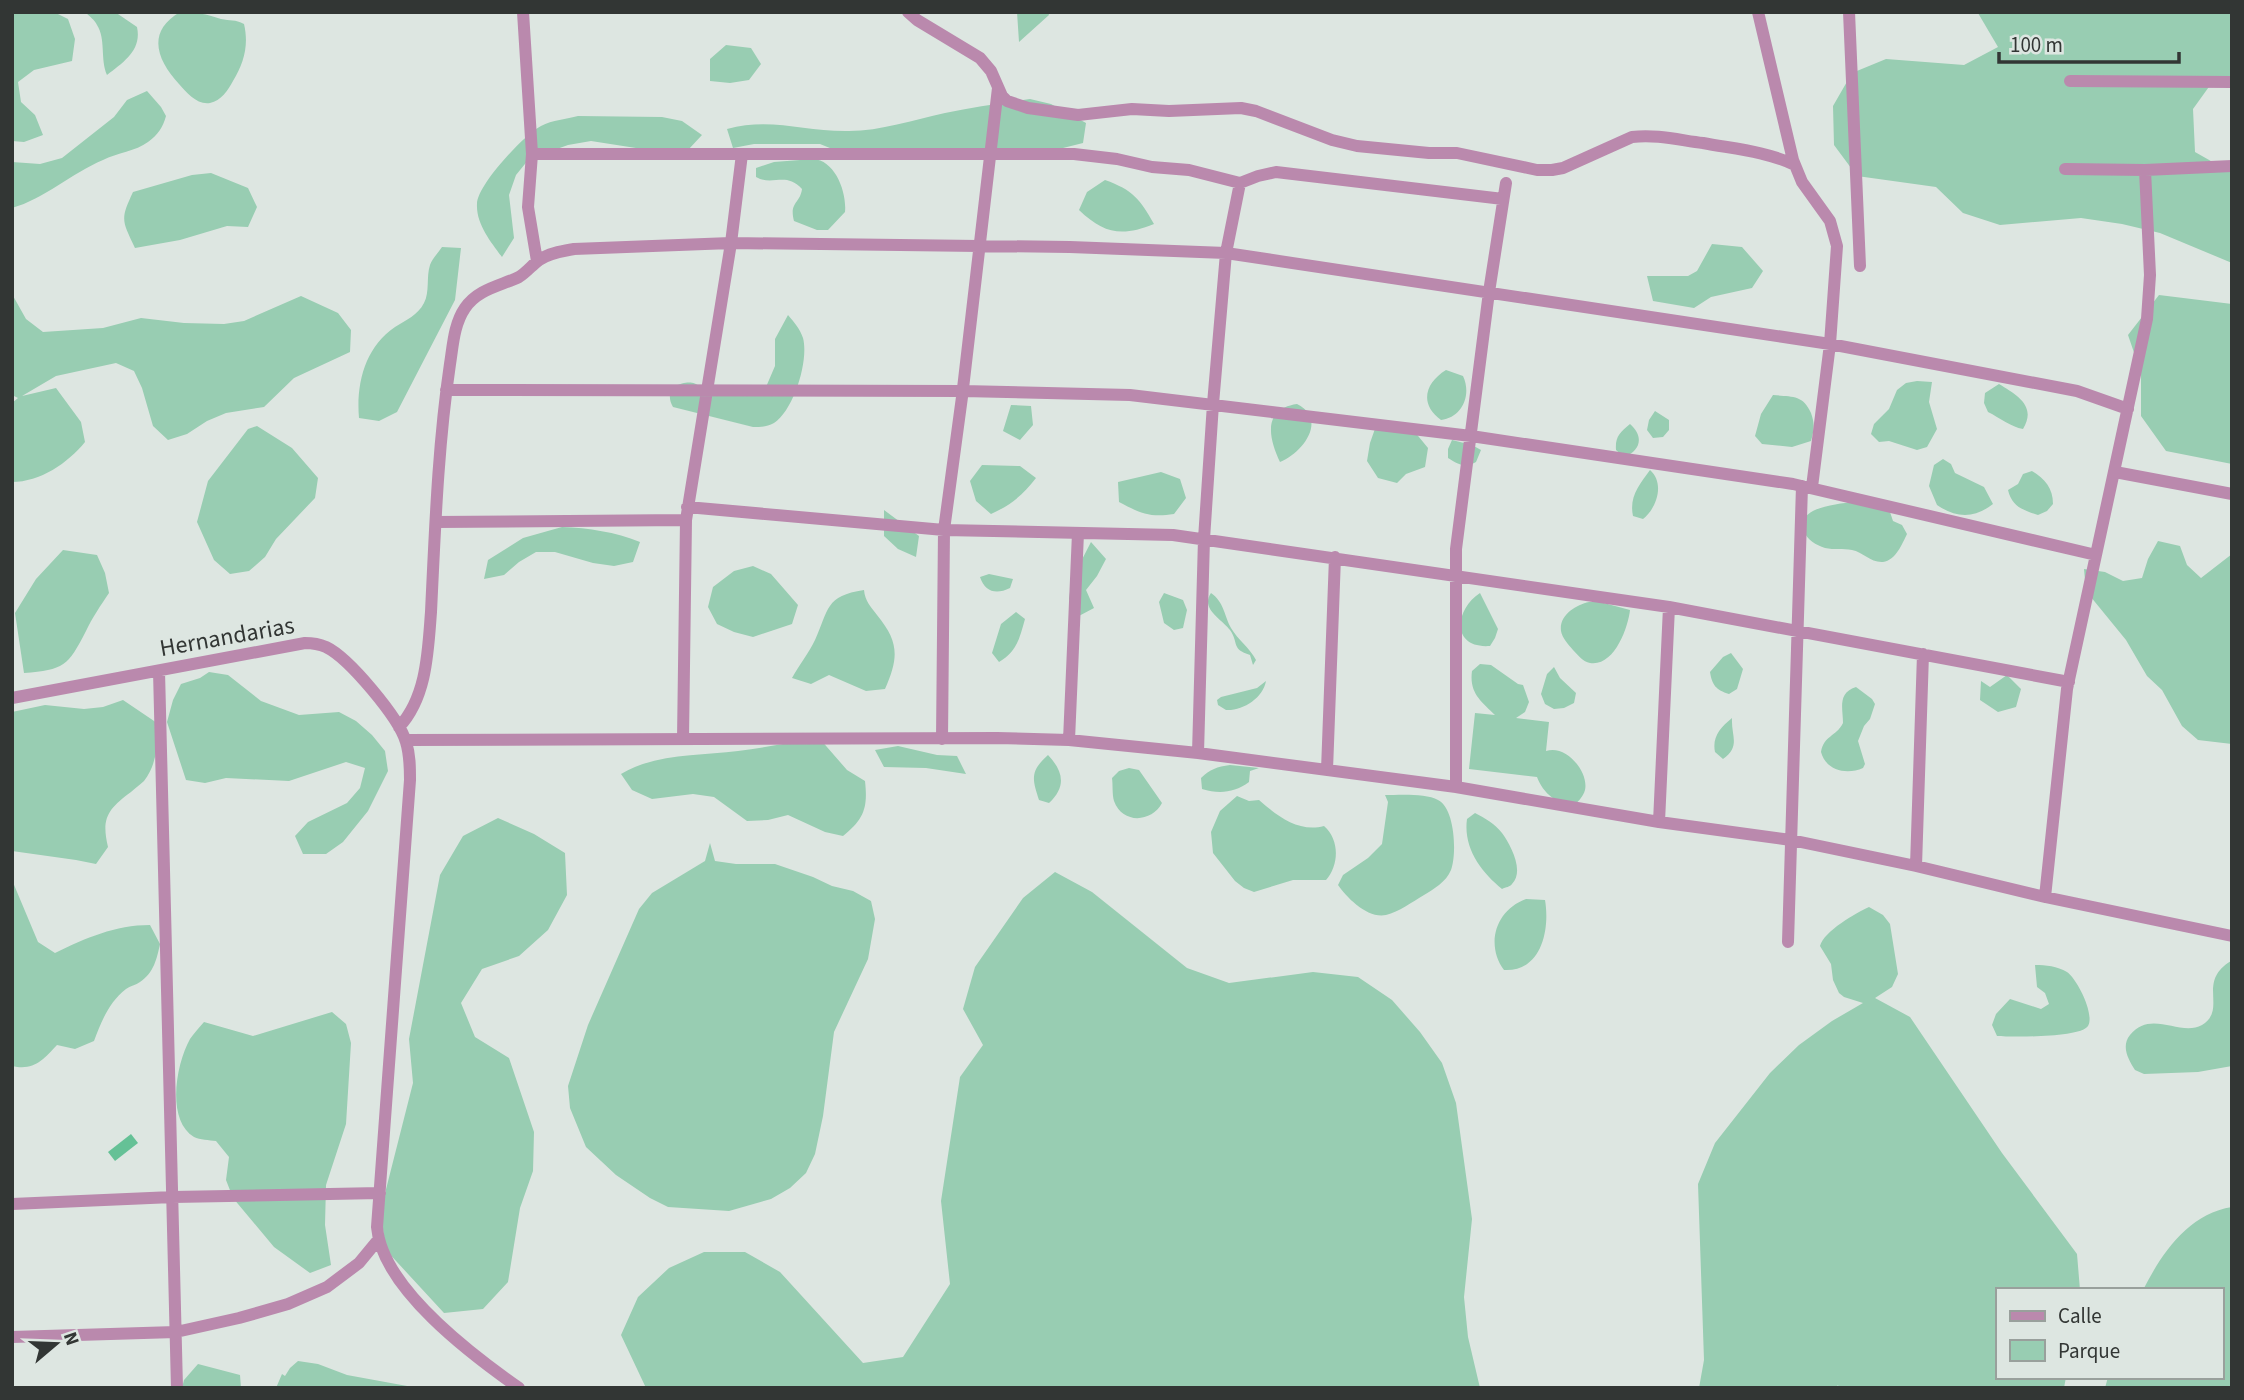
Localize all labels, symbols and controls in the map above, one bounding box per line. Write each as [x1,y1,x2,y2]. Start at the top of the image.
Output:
scale bar [1999,21,2179,65]
text: 100 m [2010,30,2063,60]
street label: Hernandarias [157,608,297,666]
legend [1996,1288,2223,1379]
text: Calle [2058,1301,2102,1331]
north arrow [21,1309,91,1379]
text: N [56,1329,85,1349]
text: Parque [2058,1336,2120,1366]

